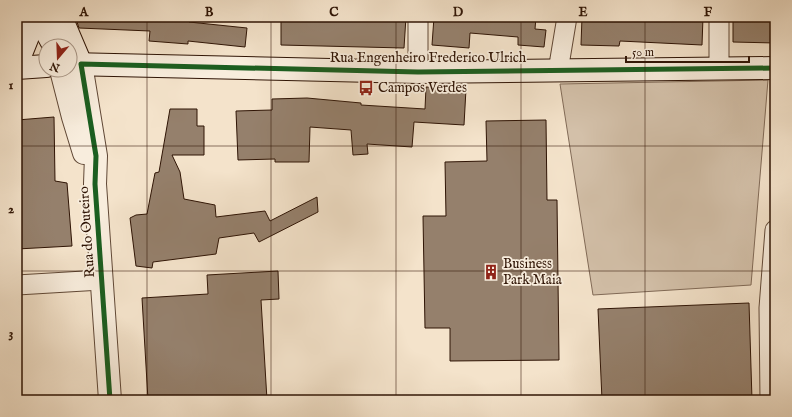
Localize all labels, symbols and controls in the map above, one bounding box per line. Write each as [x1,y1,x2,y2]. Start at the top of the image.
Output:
text: A [79,4,90,21]
text: B [205,4,214,21]
text: C [329,4,339,21]
text: D [453,4,464,21]
text: E [578,4,588,21]
text: F [704,4,713,21]
north arrow [38,38,78,78]
scale bar [626,38,749,64]
text: 50 m [632,45,654,60]
street label: Rua Engenheiro Frederico Ulrich [330,49,527,67]
text: N [48,58,63,75]
text: 1 [9,77,14,94]
bus stop icon: Campos Verdes [357,79,375,97]
place label: Campos Verdes [378,79,467,97]
street label: Rua do Outeiro [75,185,99,278]
text: 2 [8,201,14,218]
place label: Business Park Maia [503,255,563,289]
building icon: Business Park Maia [482,263,500,281]
text: 3 [9,325,14,342]

